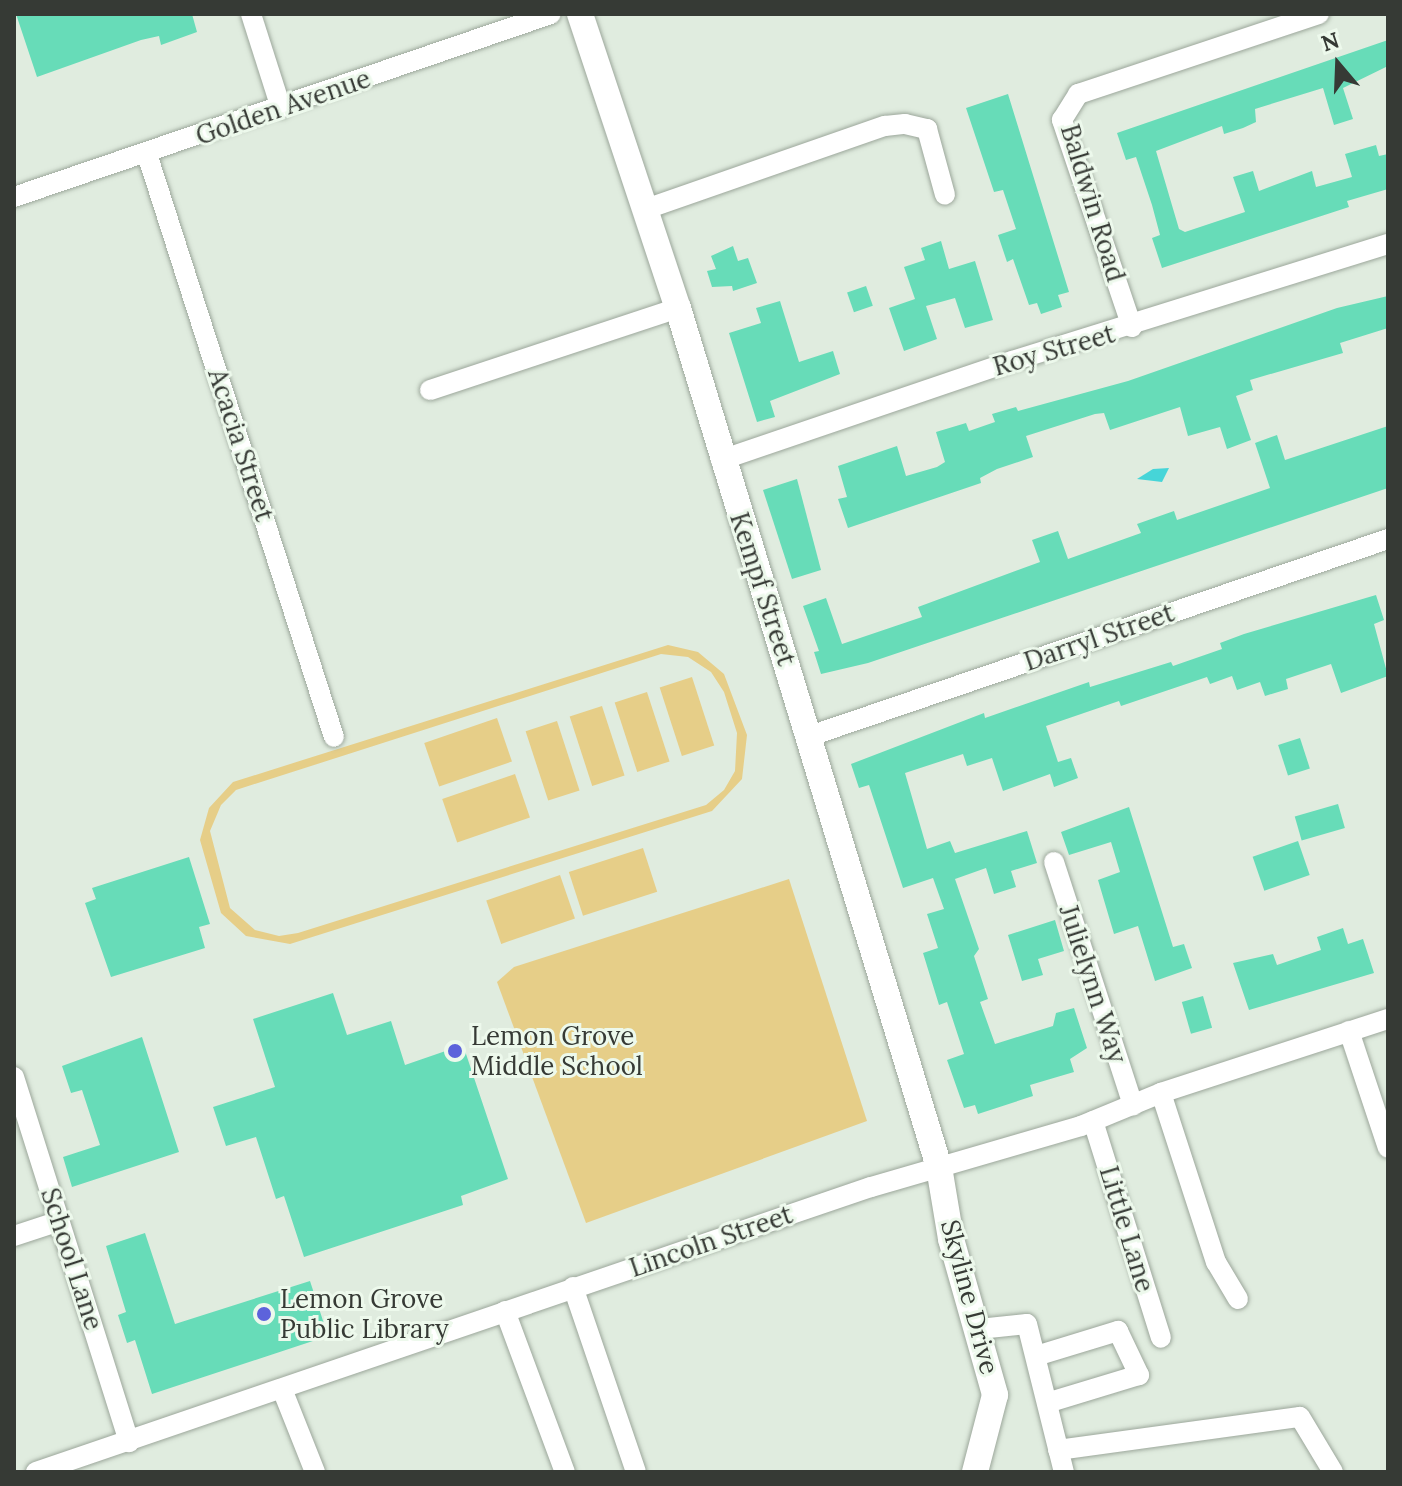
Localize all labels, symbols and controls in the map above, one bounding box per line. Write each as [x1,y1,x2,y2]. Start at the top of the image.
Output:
north arrow [1298,24,1378,104]
text: N [1318,25,1343,57]
street label: Golden Avenue [192,63,374,151]
street label: Baldwin Road [1054,120,1132,286]
street label: Roy Street [989,318,1119,382]
street label: Acacia Street [202,365,280,525]
street label: Kempf Street [724,508,802,670]
street label: Darryl Street [1020,597,1178,677]
street label: Julielynn Way [1053,901,1133,1067]
place label: Lemon Grove Middle School [471,1020,643,1082]
marker: Lemon Grove Middle School [446,1042,464,1060]
street label: Little Lane [1093,1162,1161,1296]
street label: School Lane [34,1184,110,1334]
street label: Lincoln Street [625,1199,797,1283]
street label: Skyline Drive [934,1216,1006,1378]
place label: Lemon Grove Public Library [280,1283,449,1344]
marker: Lemon Grove Public Library [255,1305,273,1323]

